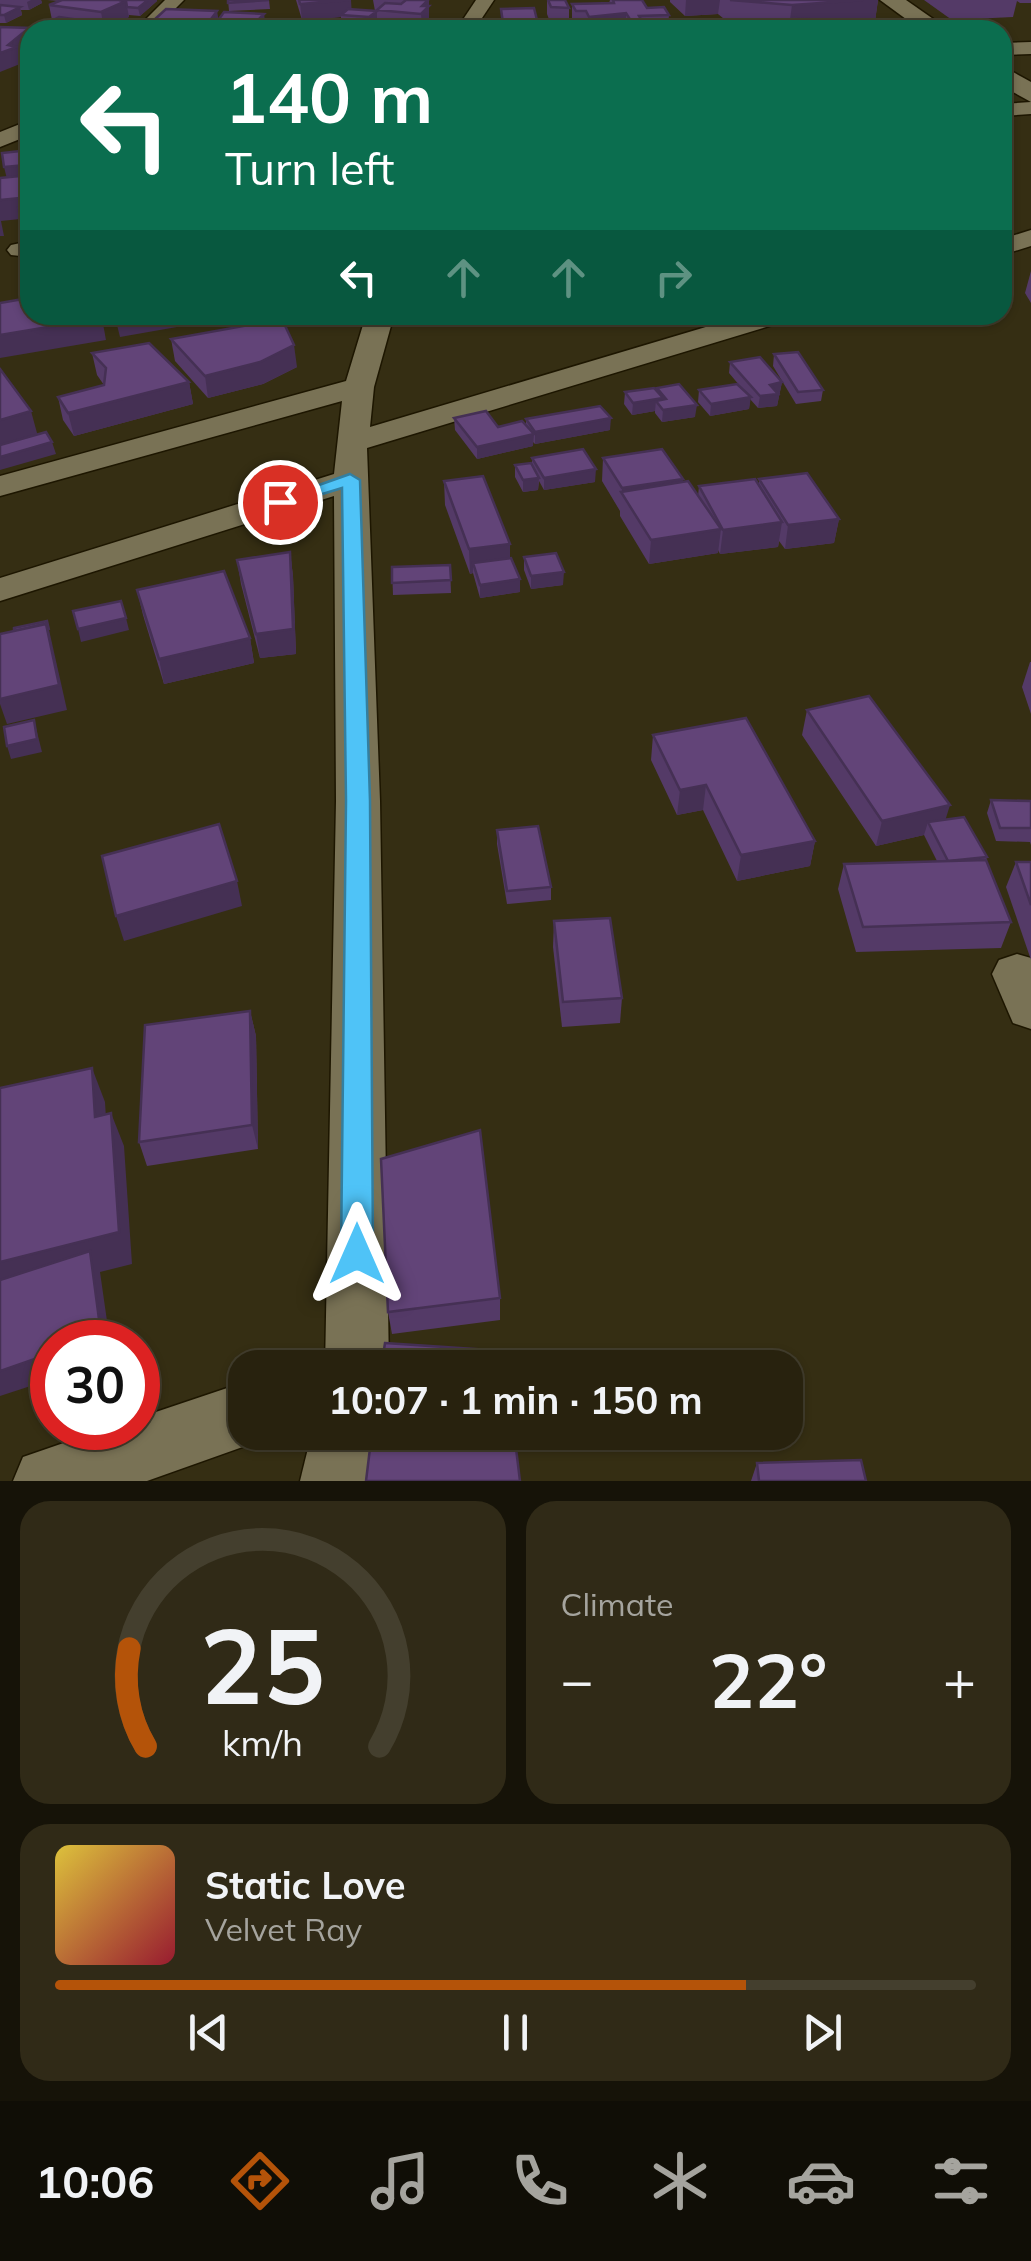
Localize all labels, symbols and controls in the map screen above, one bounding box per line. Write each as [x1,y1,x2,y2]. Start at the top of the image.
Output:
text: 140 m [225,53,433,141]
icon: left [60,60,190,190]
text: Turn left [225,140,394,196]
icon: left [331,250,386,305]
icon: ahead [436,250,491,305]
icon: ahead [541,250,596,305]
icon: right [646,250,701,305]
pin [238,460,323,545]
icon: arrive [253,475,308,530]
position arrow [305,1202,409,1306]
speed limit sign: 30 [30,1320,160,1450]
text: 10:07 · 1 min · 150 m [328,1376,703,1424]
text: Climate [561,1584,673,1624]
text: 25 [200,1599,325,1730]
text: 22° [709,1633,827,1727]
text: − [561,1645,594,1714]
text: + [943,1645,976,1714]
text: km/h [222,1720,303,1765]
text: Static Love [205,1861,406,1909]
text: Velvet Ray [205,1909,362,1949]
icon: previous [181,2005,236,2060]
icon: pause [488,2005,543,2060]
icon: next [795,2005,850,2060]
icon: directions [225,2146,295,2216]
icon: music [365,2146,435,2216]
icon: phone [505,2146,575,2216]
icon: climate [645,2146,715,2216]
icon: car [786,2146,856,2216]
icon: filters [926,2146,996,2216]
text: 10:06 [35,2153,154,2209]

